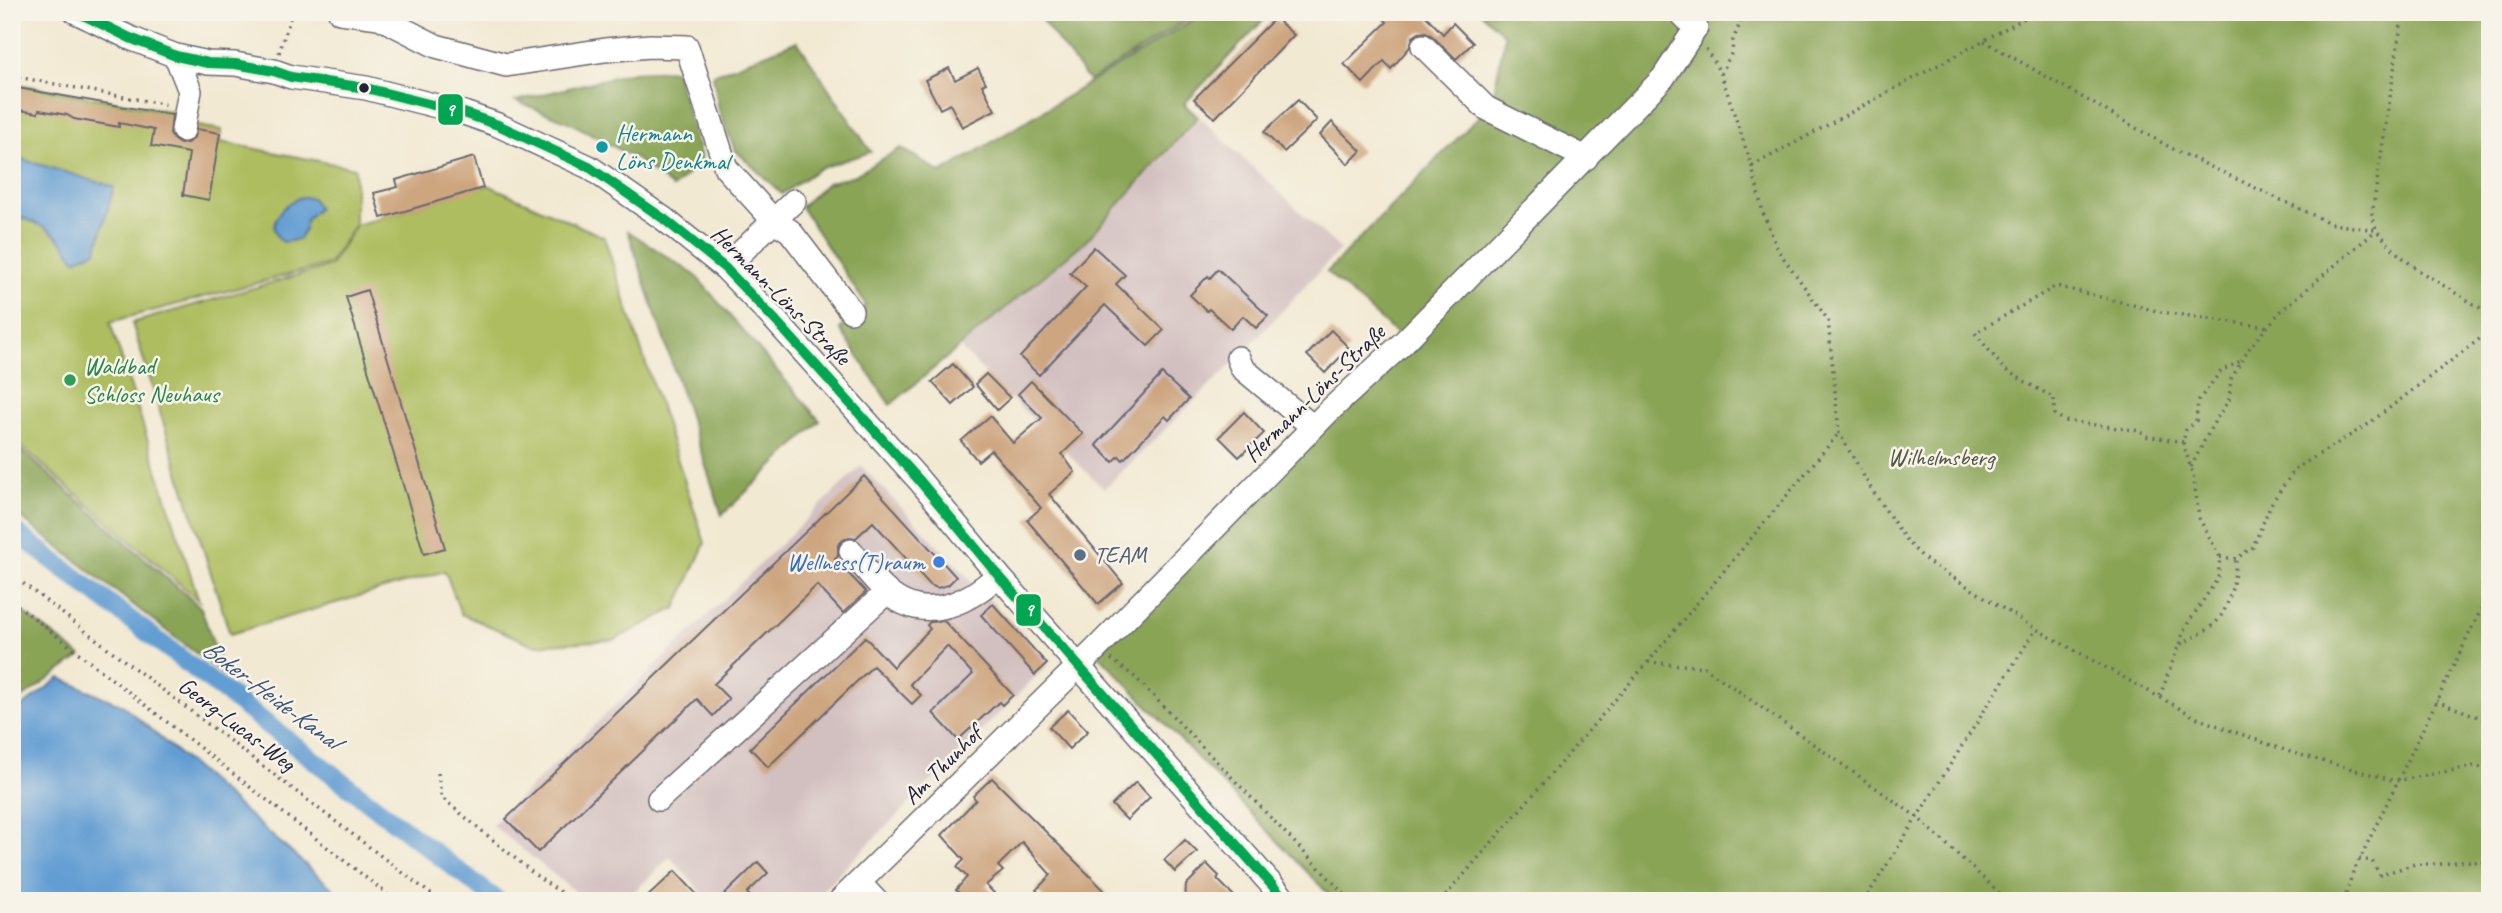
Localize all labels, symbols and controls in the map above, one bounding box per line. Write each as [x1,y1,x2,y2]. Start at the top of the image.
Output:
unlabelled marker [357,81,371,95]
line badge: 9 [437,93,464,126]
text: 9 [446,98,457,122]
place label: Hermann Löns Denkmal [616,118,733,176]
marker: Hermann Löns Denkmal [594,139,610,155]
street label: Hermann-Löns-Straße [705,219,859,373]
street label: Hermann-Löns-Straße [1237,316,1393,468]
place label: Waldbad Schloss Neuhaus [84,351,222,409]
marker: Waldbad Schloss Neuhaus [62,372,78,388]
park label: Wilhelmsberg [1888,442,1997,472]
place label: TEAM [1094,540,1148,570]
place label: Wellness(T)raum [787,547,926,577]
marker: TEAM [1072,547,1088,563]
marker: Wellness(T)raum [931,554,947,570]
line badge: 9 [1015,593,1042,627]
text: 9 [1025,598,1036,622]
water label: Boker-Heide-Kanal [196,632,353,762]
street label: Georg-Lucas-Weg [172,670,303,779]
street label: Am Thunhof [896,716,991,811]

